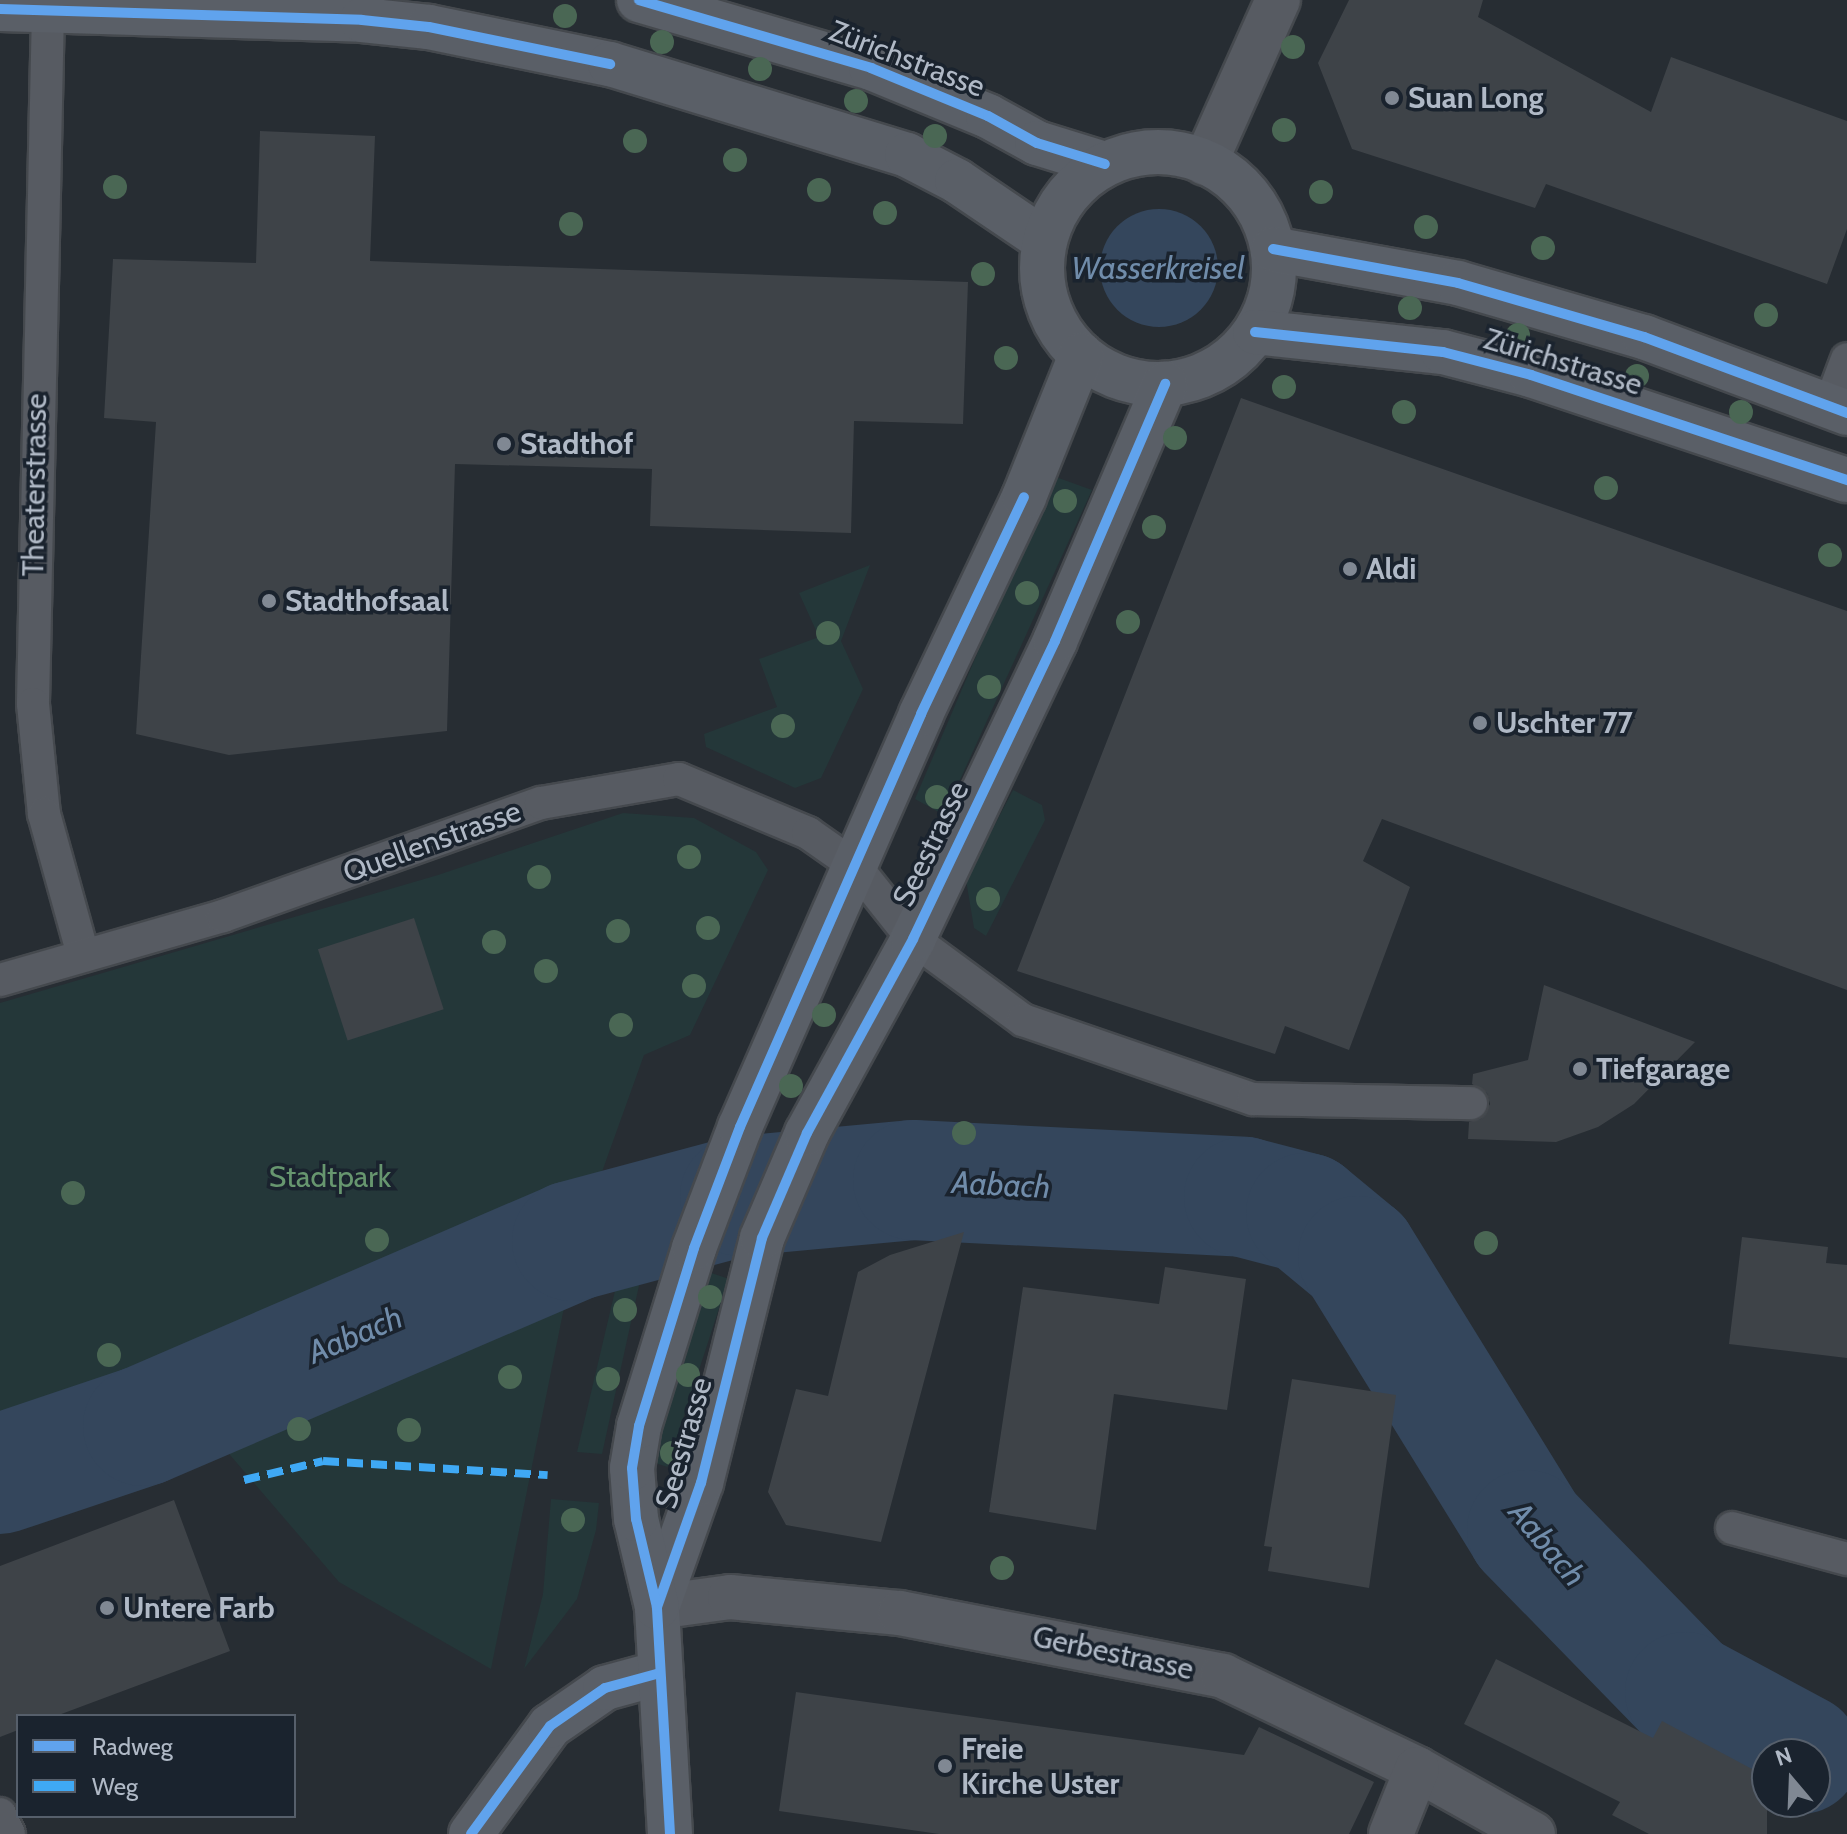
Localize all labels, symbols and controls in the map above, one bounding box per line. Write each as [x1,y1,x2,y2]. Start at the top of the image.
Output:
street label: Zürichstrasse [824,13,990,105]
place label: Suan Long [1408,80,1544,116]
marker: Suan Long [1383,89,1401,107]
water label: Wasserkreisel [1071,249,1245,287]
street label: Zürichstrasse [1480,321,1646,403]
street label: Theaterstrasse [15,393,55,577]
place label: Stadthof [520,426,633,462]
marker: Stadthof [495,435,513,453]
place label: Aldi [1366,551,1417,587]
marker: Aldi [1341,560,1359,578]
place label: Stadthofsaal [285,583,449,619]
marker: Stadthofsaal [260,592,278,610]
place label: Uschter 77 [1496,705,1633,741]
marker: Uschter 77 [1471,714,1489,732]
street label: Seestrasse [885,776,977,912]
street label: Quellenstrasse [338,793,526,891]
place label: Tiefgarage [1596,1051,1730,1087]
marker: Tiefgarage [1571,1060,1589,1078]
park label: Stadtpark [269,1159,391,1195]
water label: Aabach [951,1163,1051,1207]
water label: Aabach [302,1298,408,1372]
street label: Seestrasse [648,1373,720,1513]
water label: Aabach [1501,1494,1593,1594]
place label: Untere Farb [123,1590,275,1626]
marker: Untere Farb [98,1599,116,1617]
street label: Gerbestrasse [1029,1618,1197,1688]
legend [16,1714,296,1818]
place label: Freie Kirche Uster [961,1731,1119,1802]
text: Radweg [92,1732,173,1761]
north arrow [1751,1738,1831,1818]
text: N [1772,1741,1795,1772]
marker: Freie Kirche Uster [936,1757,954,1775]
text: Weg [92,1772,138,1801]

